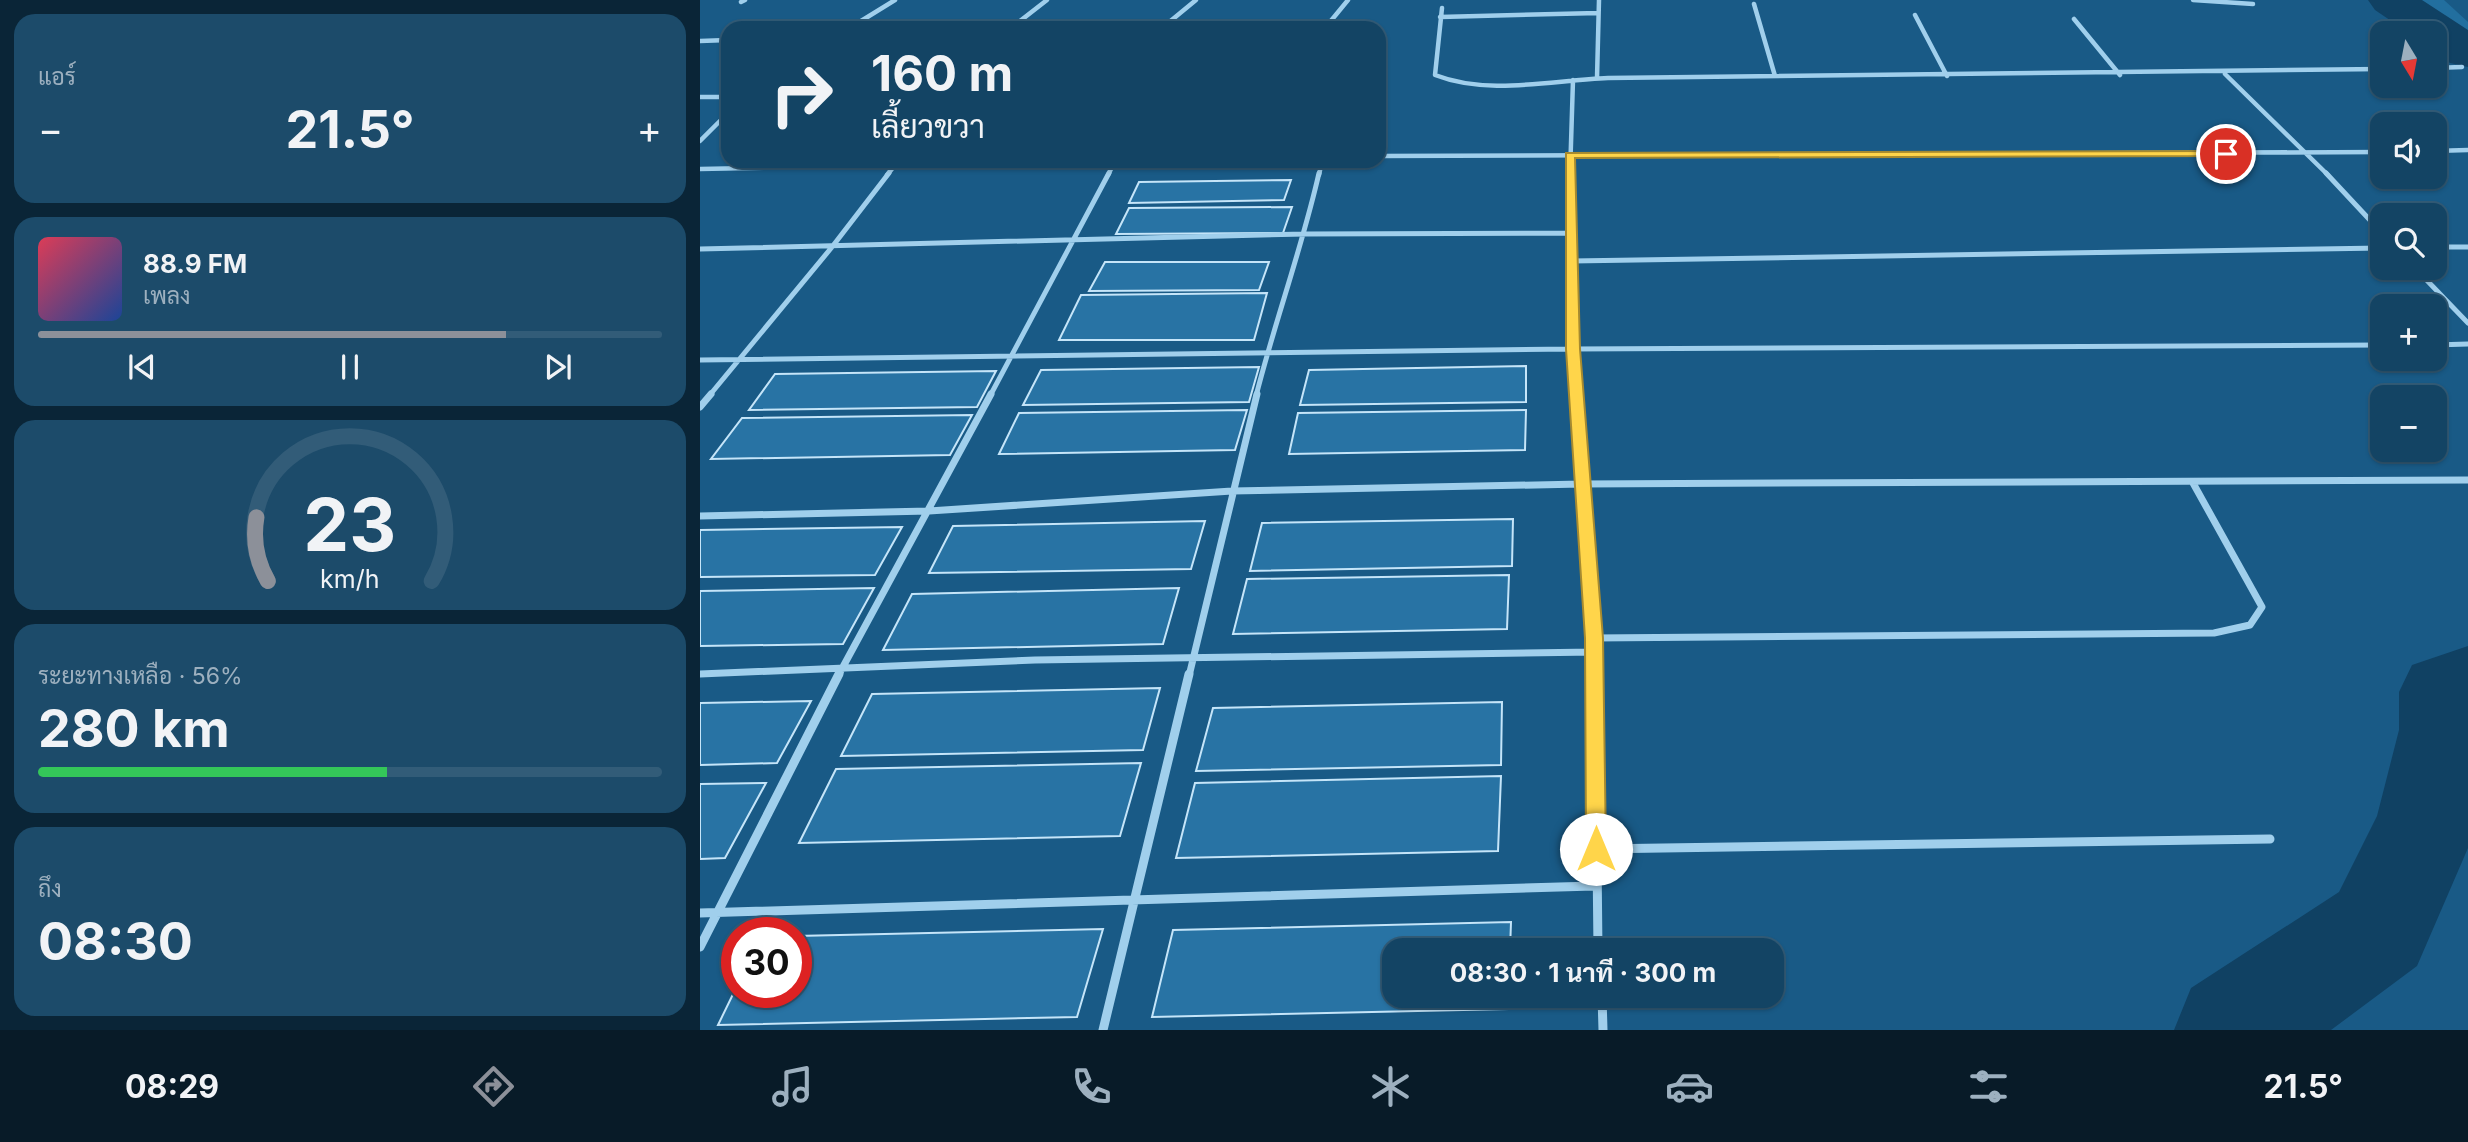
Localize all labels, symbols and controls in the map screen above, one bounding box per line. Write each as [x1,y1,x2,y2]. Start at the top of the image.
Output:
north arrow [2370,21,2446,98]
map controls [2370,21,2447,462]
text: 160 m [871,44,1013,103]
icon: right [756,49,847,140]
text: แอร์ [38,63,76,91]
text: 21.5° [285,98,415,161]
text: − [38,106,63,152]
text: + [637,106,662,152]
text: เลี้ยวขวา [871,107,985,146]
button: sound [2370,112,2447,189]
pin [2196,124,2256,184]
icon: arrive [2207,135,2245,173]
button: search [2370,203,2447,280]
text: 88.9 FM [143,248,247,279]
text: เพลง [143,282,190,310]
button: + [2370,294,2447,371]
icon: previous [123,348,161,386]
icon: pause [331,348,369,386]
icon: next [539,348,577,386]
button: − [2370,385,2447,462]
text: 23 [304,480,396,569]
text: km/h [320,564,380,594]
text: ระยะทางเหลือ · 56% [38,662,243,690]
text: 280 km [38,697,230,760]
position arrow [1559,812,1633,886]
text: ถึง [38,875,62,903]
text: 08:30 [38,910,193,973]
speed limit sign: 30 [721,917,812,1008]
text: 08:30 · 1 นาที · 300 m [1450,957,1716,988]
icon: directions [469,1062,518,1111]
icon: music [768,1062,817,1111]
icon: phone [1067,1062,1116,1111]
icon: climate [1366,1062,1415,1111]
icon: car [1665,1062,1714,1111]
icon: filters [1964,1062,2013,1111]
text: 08:29 [125,1067,219,1106]
text: 21.5° [2264,1067,2343,1106]

